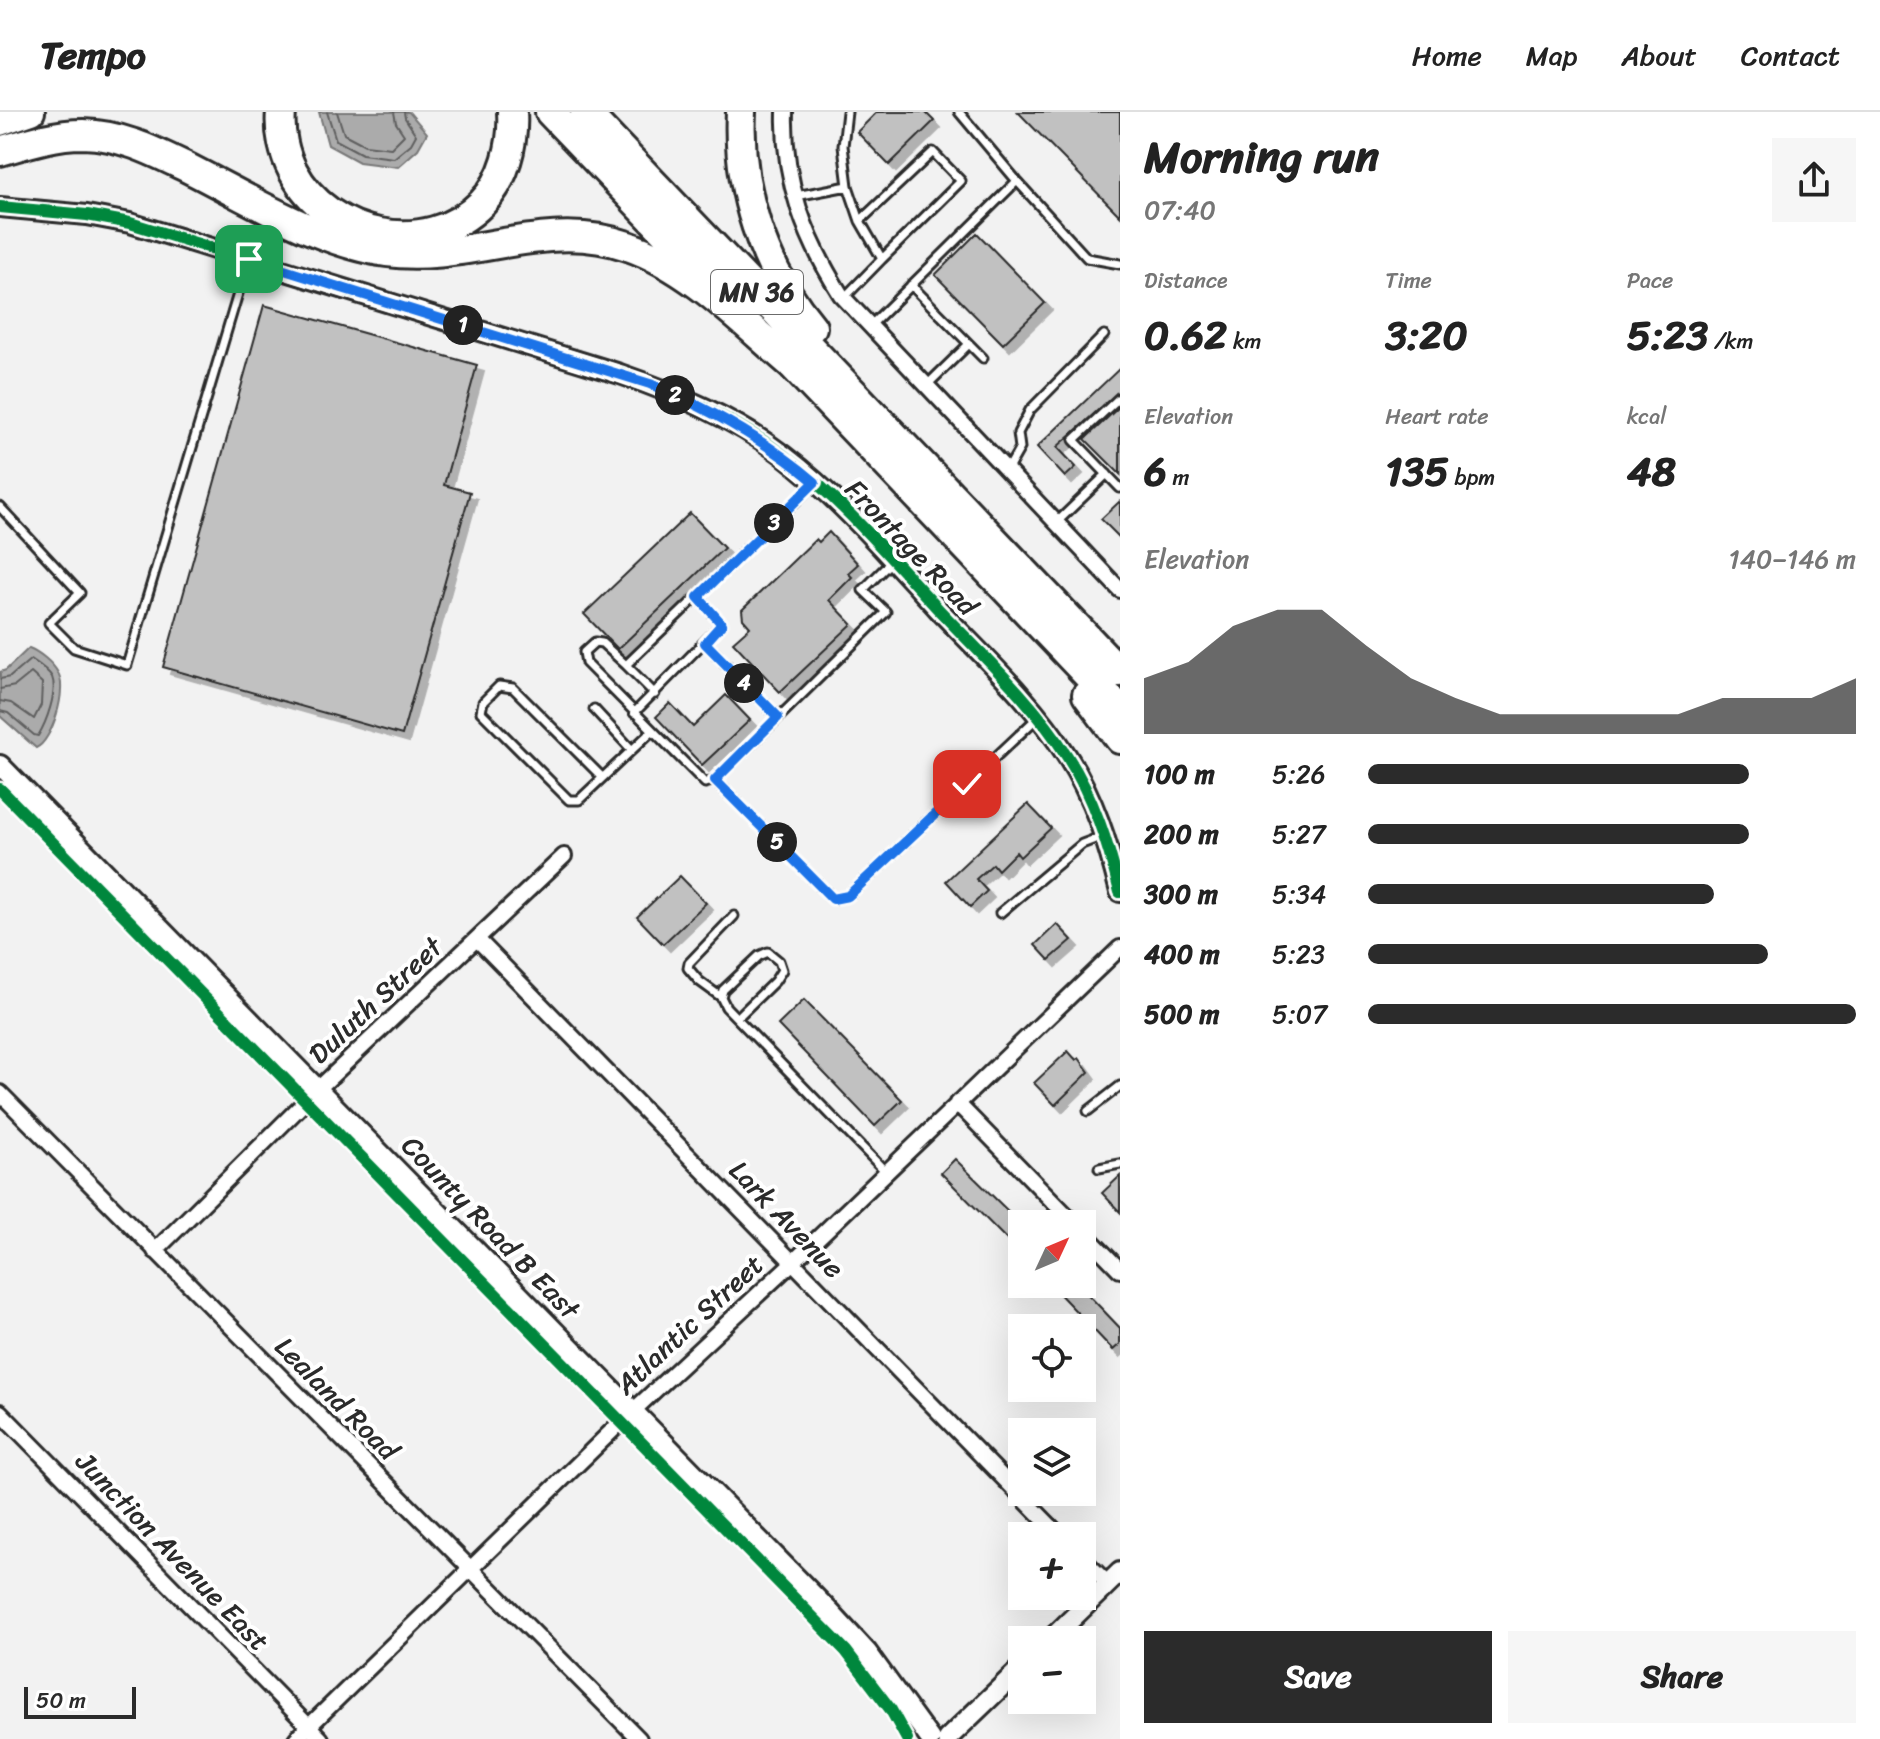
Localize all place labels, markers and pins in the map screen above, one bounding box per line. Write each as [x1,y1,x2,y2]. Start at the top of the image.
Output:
pin [215,225,283,293]
pin: 1 [443,305,483,345]
pin: 2 [655,375,695,415]
pin: 3 [754,503,794,543]
pin: 4 [724,663,764,703]
pin [933,750,1001,818]
pin: 5 [757,822,797,862]

